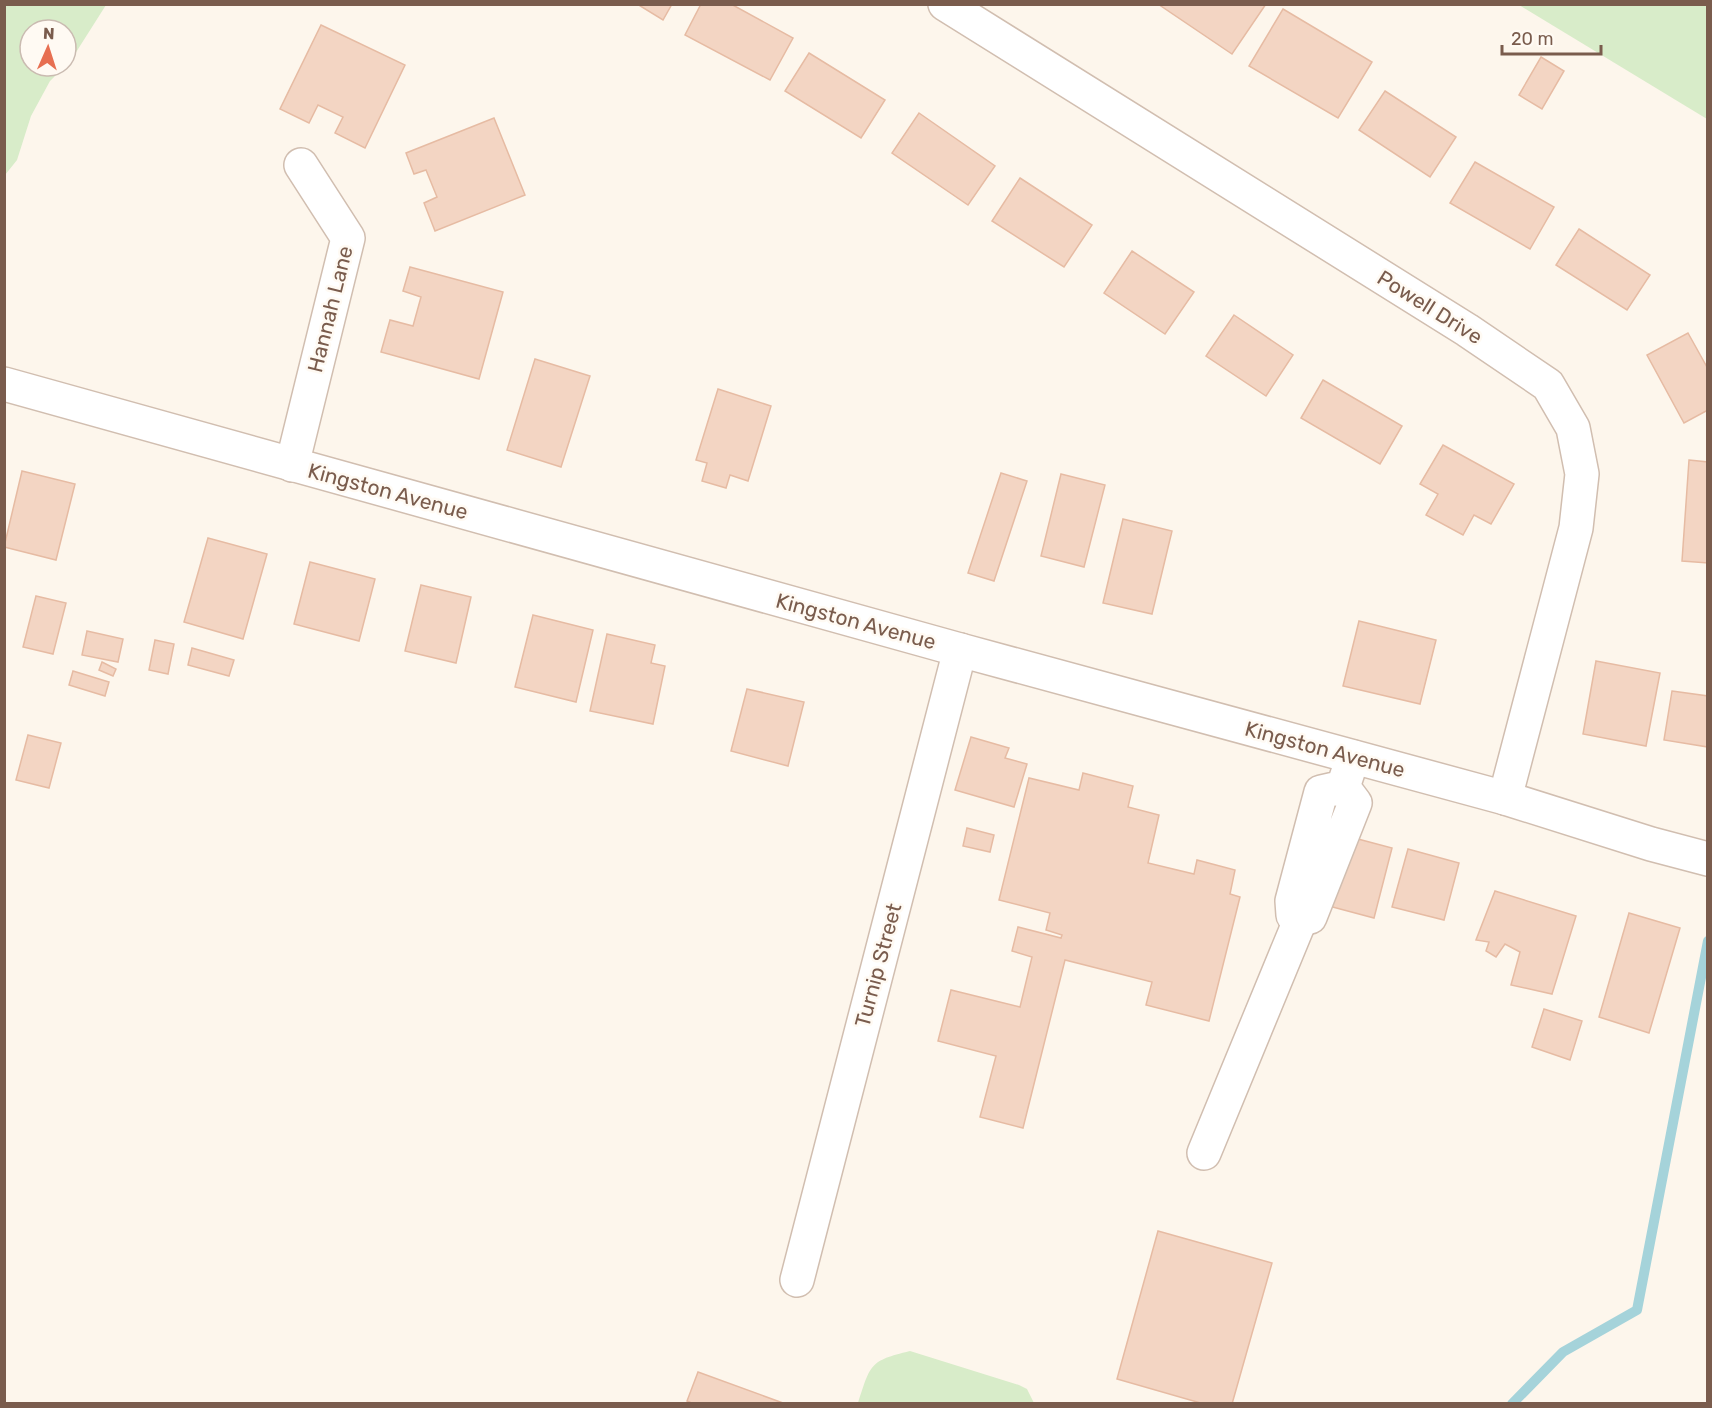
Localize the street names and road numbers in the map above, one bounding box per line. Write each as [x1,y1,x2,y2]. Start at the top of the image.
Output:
street label: Hannah Lane [302,243,358,375]
street label: Powell Drive [1373,265,1487,349]
street label: Kingston Avenue [305,458,471,524]
street label: Kingston Avenue [773,588,939,654]
street label: Kingston Avenue [1242,716,1408,782]
street label: Turnip Street [849,900,907,1030]

